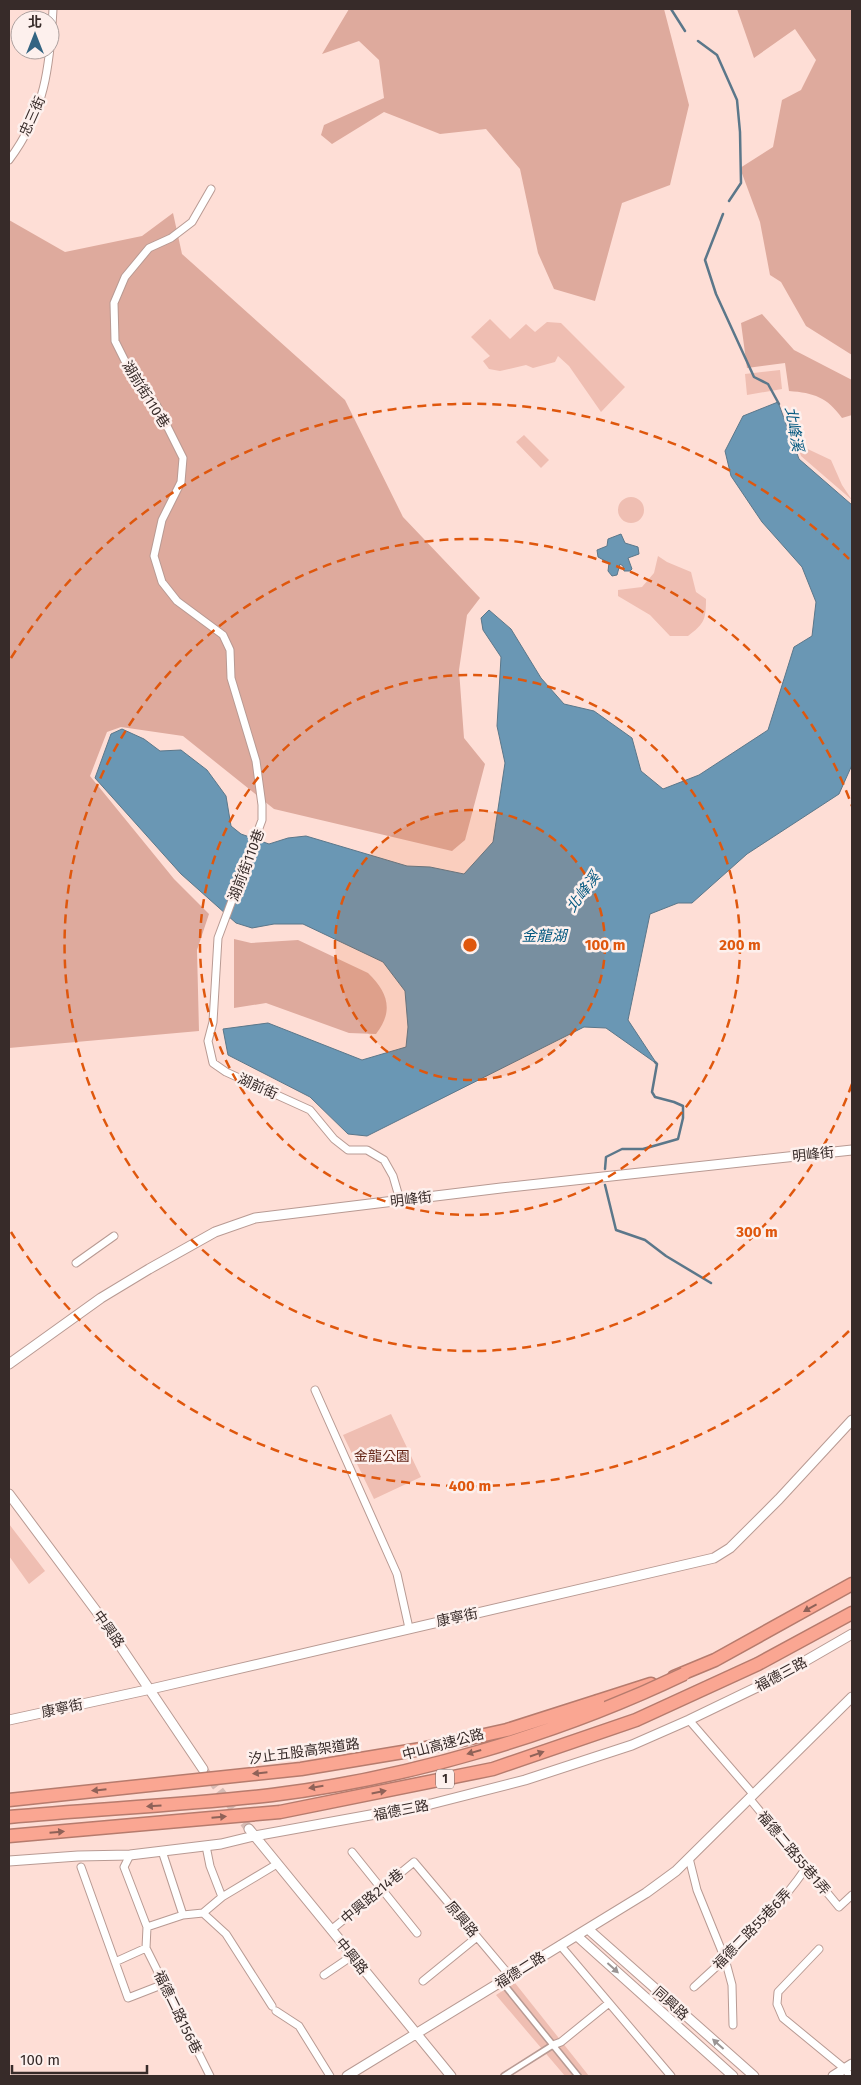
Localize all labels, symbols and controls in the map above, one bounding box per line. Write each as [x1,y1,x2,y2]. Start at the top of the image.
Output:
north arrow [10,10,60,60]
text: 北 [28,14,42,31]
street label: 忠三街 [16,94,49,139]
street label: 湖前街110巷 [118,358,173,431]
water label: 北峰溪 [781,405,807,455]
street label: 湖前街110巷 [225,827,268,904]
water label: 北峰溪 [562,867,605,915]
water label: 金龍湖 [521,927,568,945]
centre of rings [461,936,479,954]
text: 100 m [585,936,625,954]
text: 200 m [719,936,761,954]
street label: 湖前街 [235,1070,280,1103]
street label: 明峰街 [791,1144,835,1165]
street label: 明峰街 [389,1189,433,1210]
text: 300 m [735,1223,778,1241]
park label: 金龍公園 [354,1448,410,1465]
text: 400 m [449,1477,491,1495]
one-way arrow [802,1604,817,1612]
street label: 康寧街 [435,1605,479,1630]
street label: 中興路 [90,1607,128,1651]
street label: 福德三路 [753,1654,810,1695]
street label: 康寧街 [40,1696,84,1721]
street label: 中山高速公路 [400,1725,486,1764]
street label: 汐止五股高架道路 [247,1735,361,1768]
one-way arrow [466,1748,481,1756]
one-way arrow [530,1750,545,1758]
one-way arrow [252,1770,268,1778]
road number: 1 [436,1770,454,1788]
one-way arrow [307,1784,323,1792]
one-way arrow [90,1786,106,1794]
one-way arrow [372,1788,387,1796]
street label: 福德三路 [372,1797,430,1824]
one-way arrow [146,1802,162,1810]
street label: 福德二路55巷1弄 [754,1808,834,1899]
one-way arrow [211,1813,227,1821]
one-way arrow [50,1828,66,1836]
street label: 中興路214巷 [338,1865,407,1927]
street label: 福德二路55巷6弄 [710,1886,795,1973]
street label: 原興路 [442,1898,482,1941]
street label: 中興路 [332,1935,371,1978]
street label: 福德二路 [492,1948,549,1992]
one-way arrow [607,1963,620,1974]
street label: 福德二路156巷 [150,1968,205,2057]
street label: 同興路 [649,1983,692,2024]
one-way arrow [712,2038,724,2050]
scale bar [12,2042,148,2074]
text: 100 m [20,2051,60,2069]

